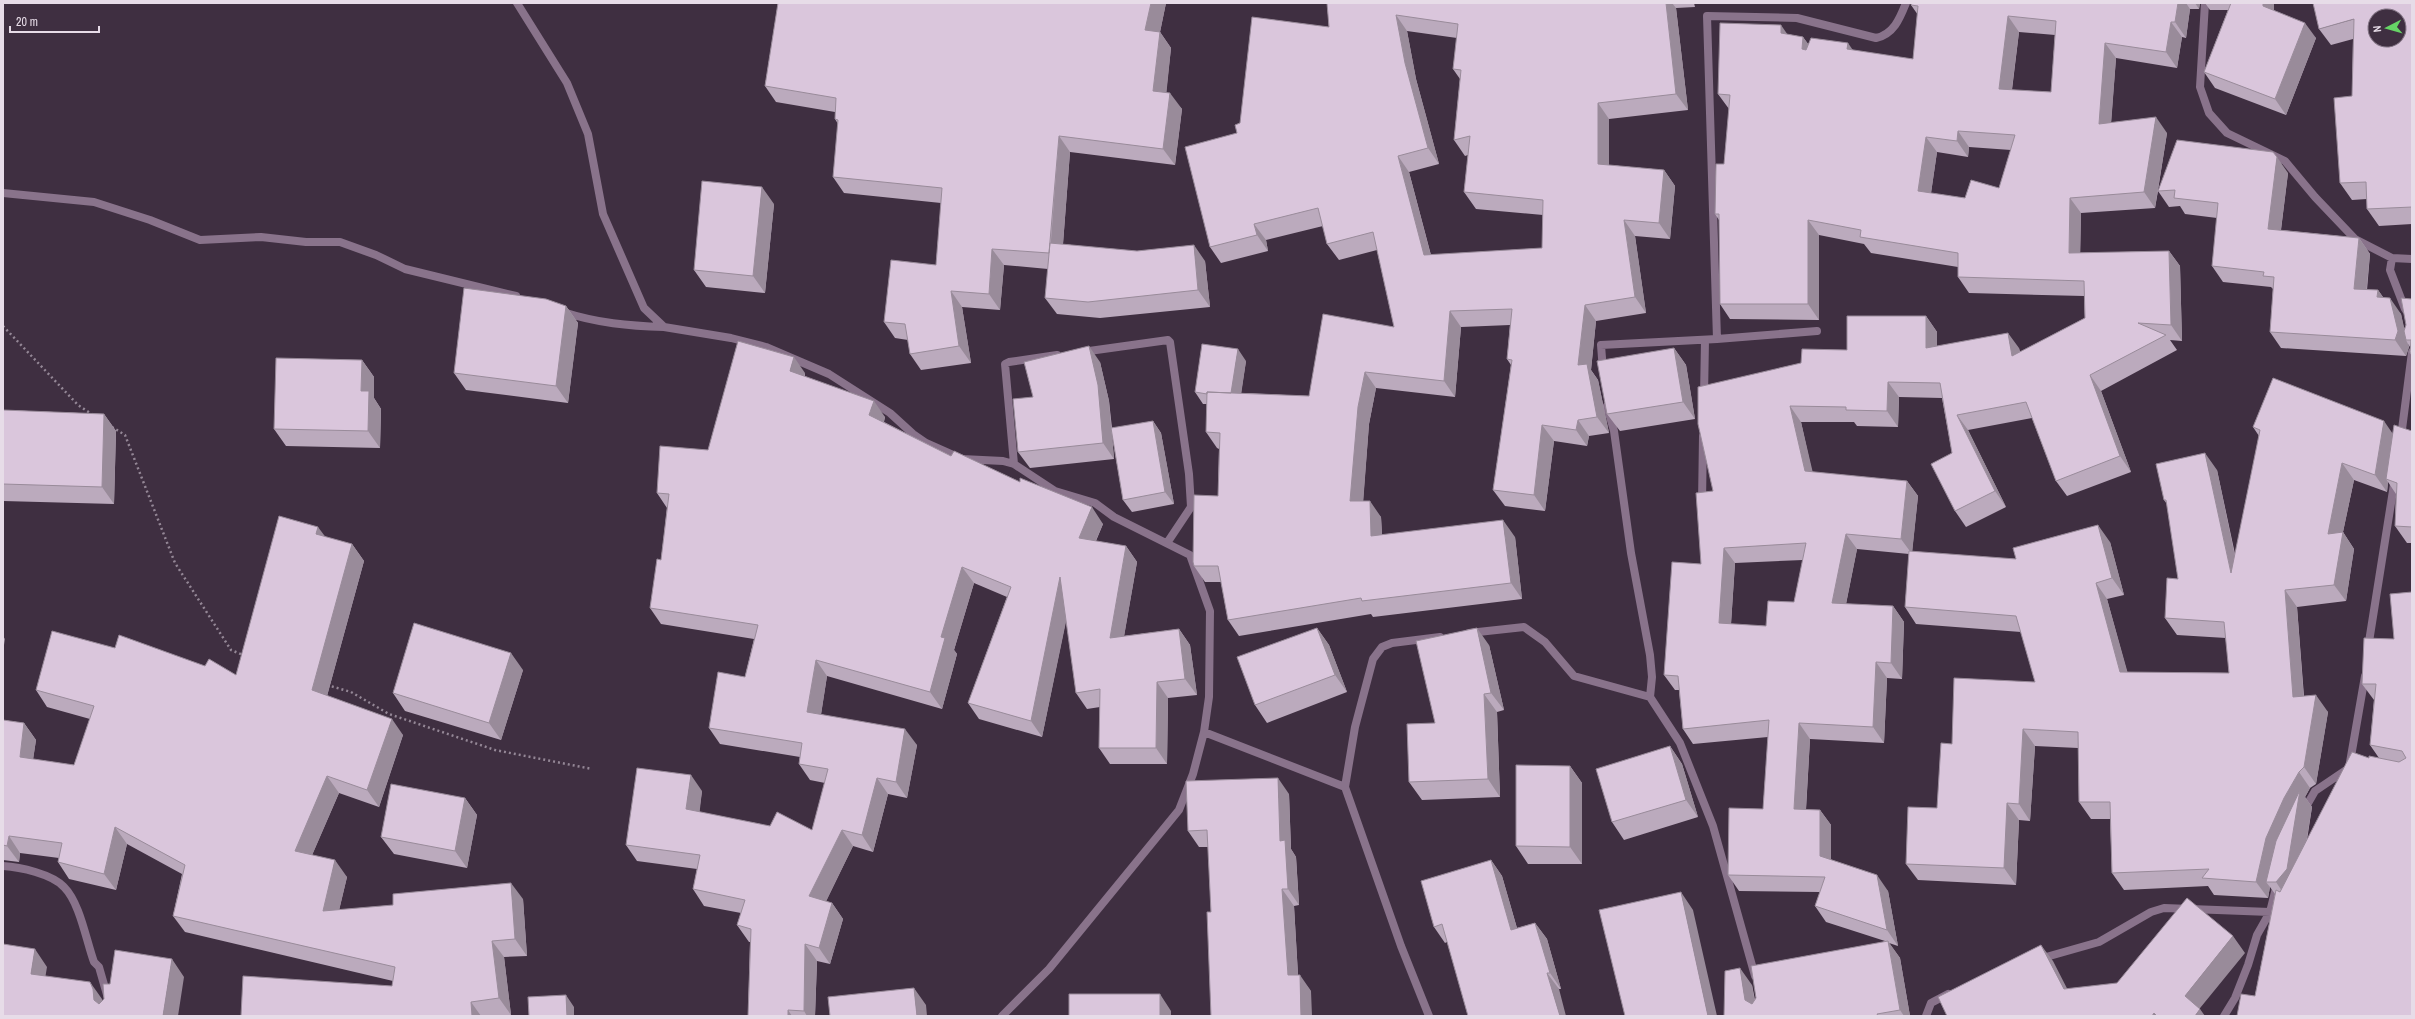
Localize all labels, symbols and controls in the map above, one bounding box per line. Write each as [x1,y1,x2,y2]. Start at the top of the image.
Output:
scale bar [10,8,99,34]
north arrow [2367,8,2407,48]
text: 20 m [16,14,38,30]
text: N [2370,25,2384,33]

